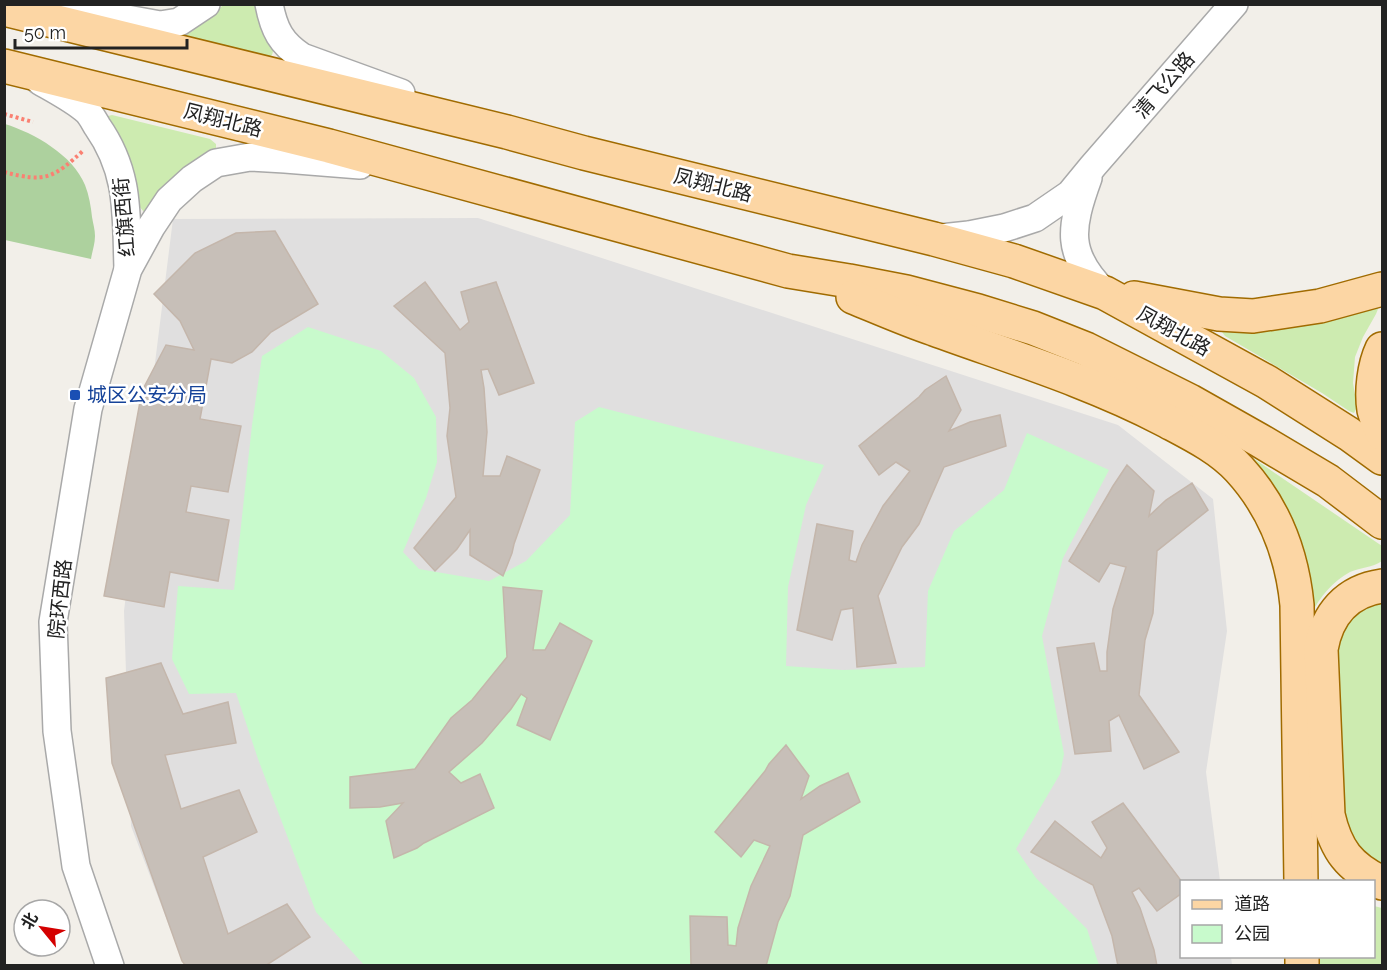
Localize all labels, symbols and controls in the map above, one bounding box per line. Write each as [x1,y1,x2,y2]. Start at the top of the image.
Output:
scale bar [15,12,188,50]
text: 50 m [24,22,66,43]
street label: 清飞公路 [1129,47,1199,123]
street label: 凤翔北路 [181,99,265,141]
street label: 凤翔北路 [671,164,755,206]
street label: 红旗西街 [109,176,139,258]
street label: 凤翔北路 [1133,301,1215,361]
place label: 城区公安分局 [87,383,207,407]
marker: 城区公安分局 [68,388,82,402]
street label: 院环西路 [44,558,76,640]
legend [1180,880,1375,958]
text: 道路 [1234,893,1270,914]
north arrow [12,898,72,958]
text: 北 [17,909,42,932]
text: 公园 [1234,923,1270,944]

